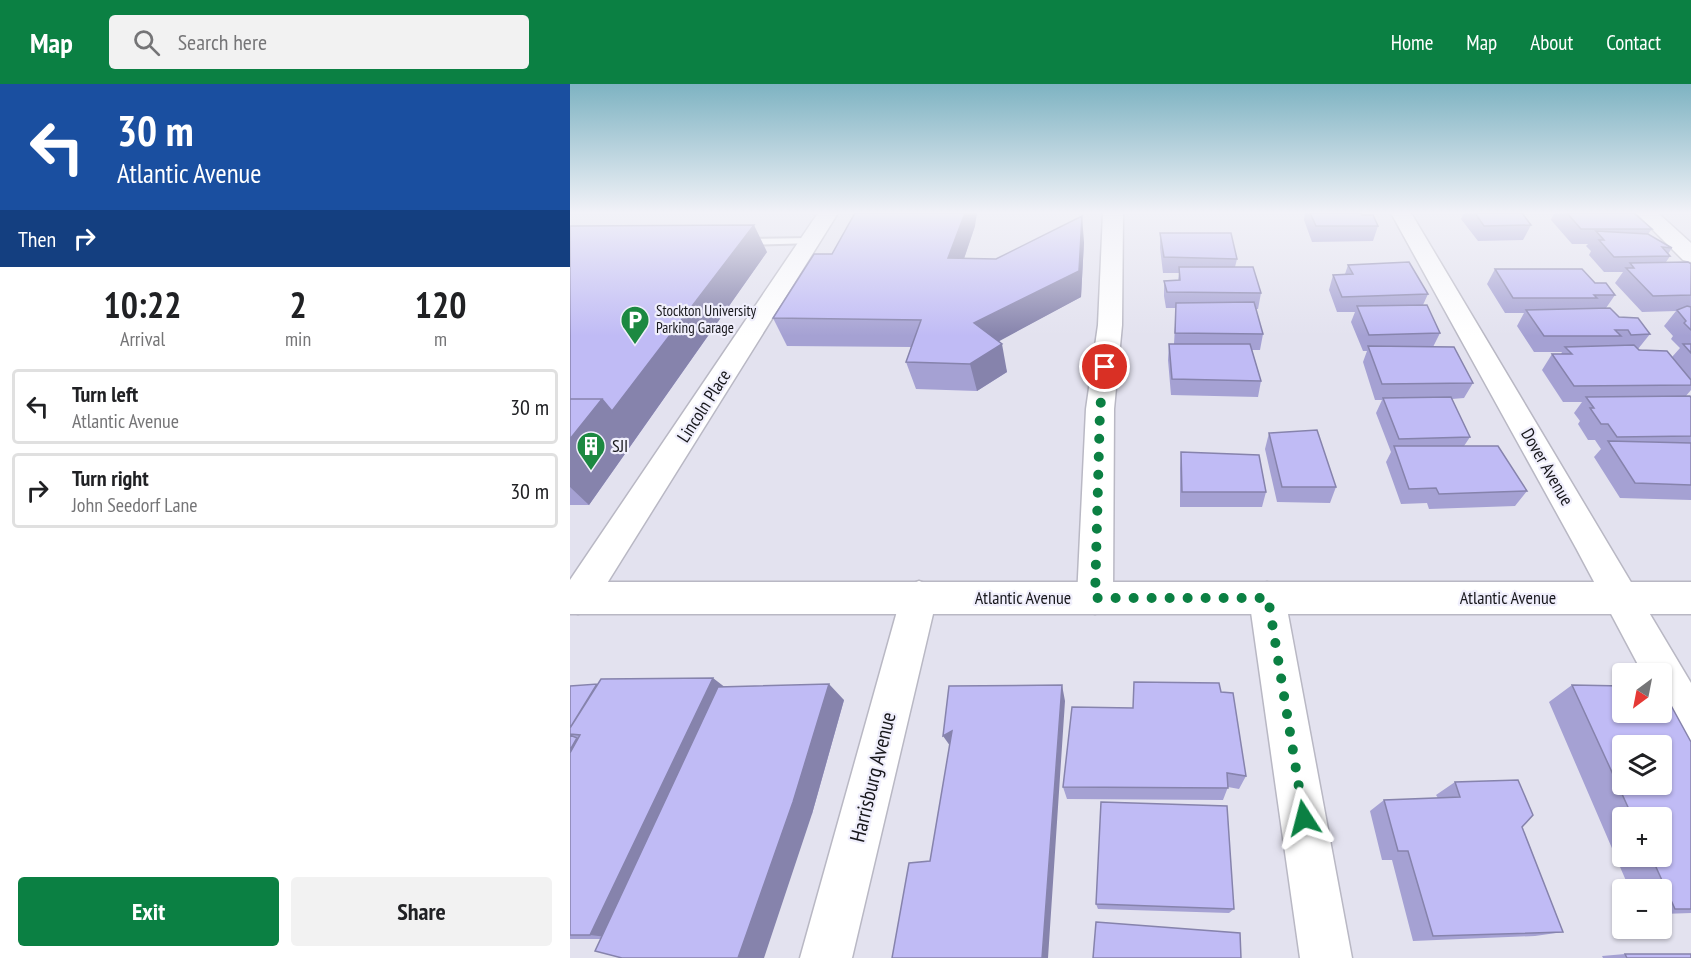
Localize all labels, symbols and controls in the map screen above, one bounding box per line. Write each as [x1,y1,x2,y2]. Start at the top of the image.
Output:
search box [109,15,529,69]
text: Map [30,24,73,61]
icon: search [130,26,163,59]
text: Search here [178,28,267,56]
text: Home [1391,29,1433,56]
text: Map [1466,29,1497,56]
text: About [1530,29,1573,56]
text: Contact [1606,29,1661,56]
text: 30 m [117,103,194,158]
icon: left [18,108,96,186]
text: Atlantic Avenue [117,156,261,190]
icon: right [68,222,101,255]
text: Then [18,225,56,253]
text: 10:22 [104,281,181,328]
text: 2 [289,281,307,328]
text: 120 [415,281,466,328]
place label: Stockton University Parking Garage [656,301,756,337]
parking icon: Stockton University Parking Garage [619,304,651,346]
text: Arrival [120,326,165,352]
text: min [285,326,311,352]
text: m [434,326,447,352]
pin [1079,341,1130,392]
icon: arrive [1088,350,1121,383]
street label: Lincoln Place [672,365,736,446]
text: Turn left [72,380,138,408]
icon: left [21,390,54,423]
text: 30 m [510,393,549,421]
text: Atlantic Avenue [72,408,179,434]
street label: Dover Avenue [1516,424,1579,509]
building icon: SJI [575,430,607,472]
place label: SJI [612,434,628,457]
text: Turn right [72,464,149,492]
icon: right [21,474,54,507]
text: 30 m [510,477,549,505]
text: John Seedorf Lane [72,492,197,518]
street label: Atlantic Avenue [975,586,1071,609]
street label: Atlantic Avenue [1460,586,1556,609]
north arrow [1612,663,1672,723]
map controls [1612,663,1672,939]
street label: Harrisburg Avenue [843,709,902,845]
button: layers [1612,735,1672,795]
position arrow [1272,786,1336,850]
button: + [1612,807,1672,867]
button: Exit [18,877,279,946]
button: Share [291,877,552,946]
button: − [1612,879,1672,939]

